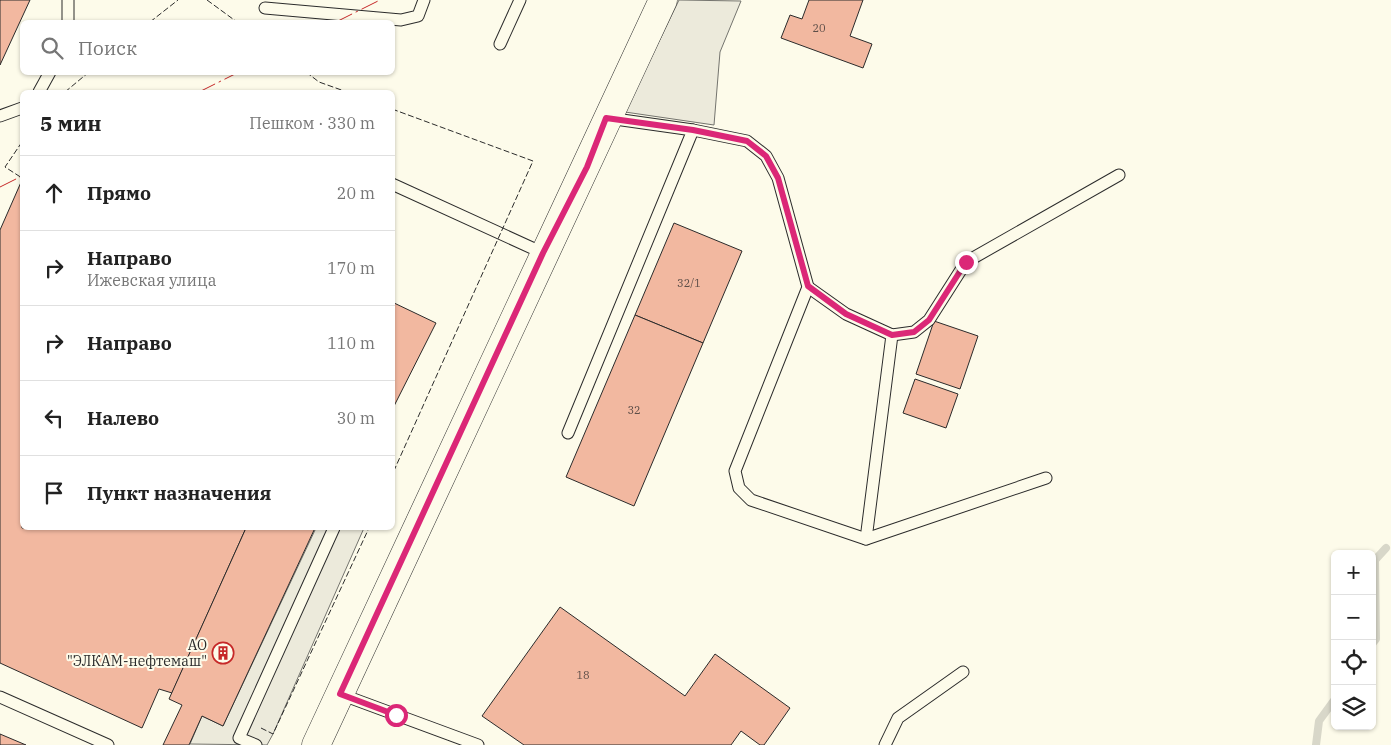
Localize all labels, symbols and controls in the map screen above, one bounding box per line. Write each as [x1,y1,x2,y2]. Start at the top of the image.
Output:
search box [20,20,395,75]
house number: 20 [812,21,826,35]
icon: search [38,34,66,62]
text: Поиск [78,36,137,60]
text: 5 мин [40,109,102,137]
text: Пешком · 330 m [249,113,375,133]
icon: ahead [40,179,68,207]
text: Прямо [87,181,151,205]
text: 20 m [337,183,375,203]
text: Направо [87,246,172,270]
route end [955,251,978,274]
icon: right [40,254,68,282]
text: 170 m [327,258,375,278]
text: Ижевская улица [87,270,216,290]
house number: 32/1 [677,276,701,290]
icon: right [40,329,68,357]
text: Направо [87,331,172,355]
text: 110 m [327,333,375,353]
house number: 32 [627,403,641,417]
icon: left [40,404,68,432]
text: Налево [87,406,159,430]
text: 30 m [337,408,375,428]
icon: arrive [40,479,68,507]
text: Пункт назначения [87,481,271,505]
map controls [1331,550,1376,730]
button: + [1331,550,1376,595]
button: − [1331,595,1376,640]
place label: АО "ЭЛКАМ-нефтемаш" [67,636,207,670]
button: locate [1331,640,1376,685]
building icon: АО "ЭЛКАМ-нефтемаш" [211,641,235,665]
house number: 18 [576,668,590,682]
button: layers [1331,685,1376,730]
route start [385,704,408,727]

